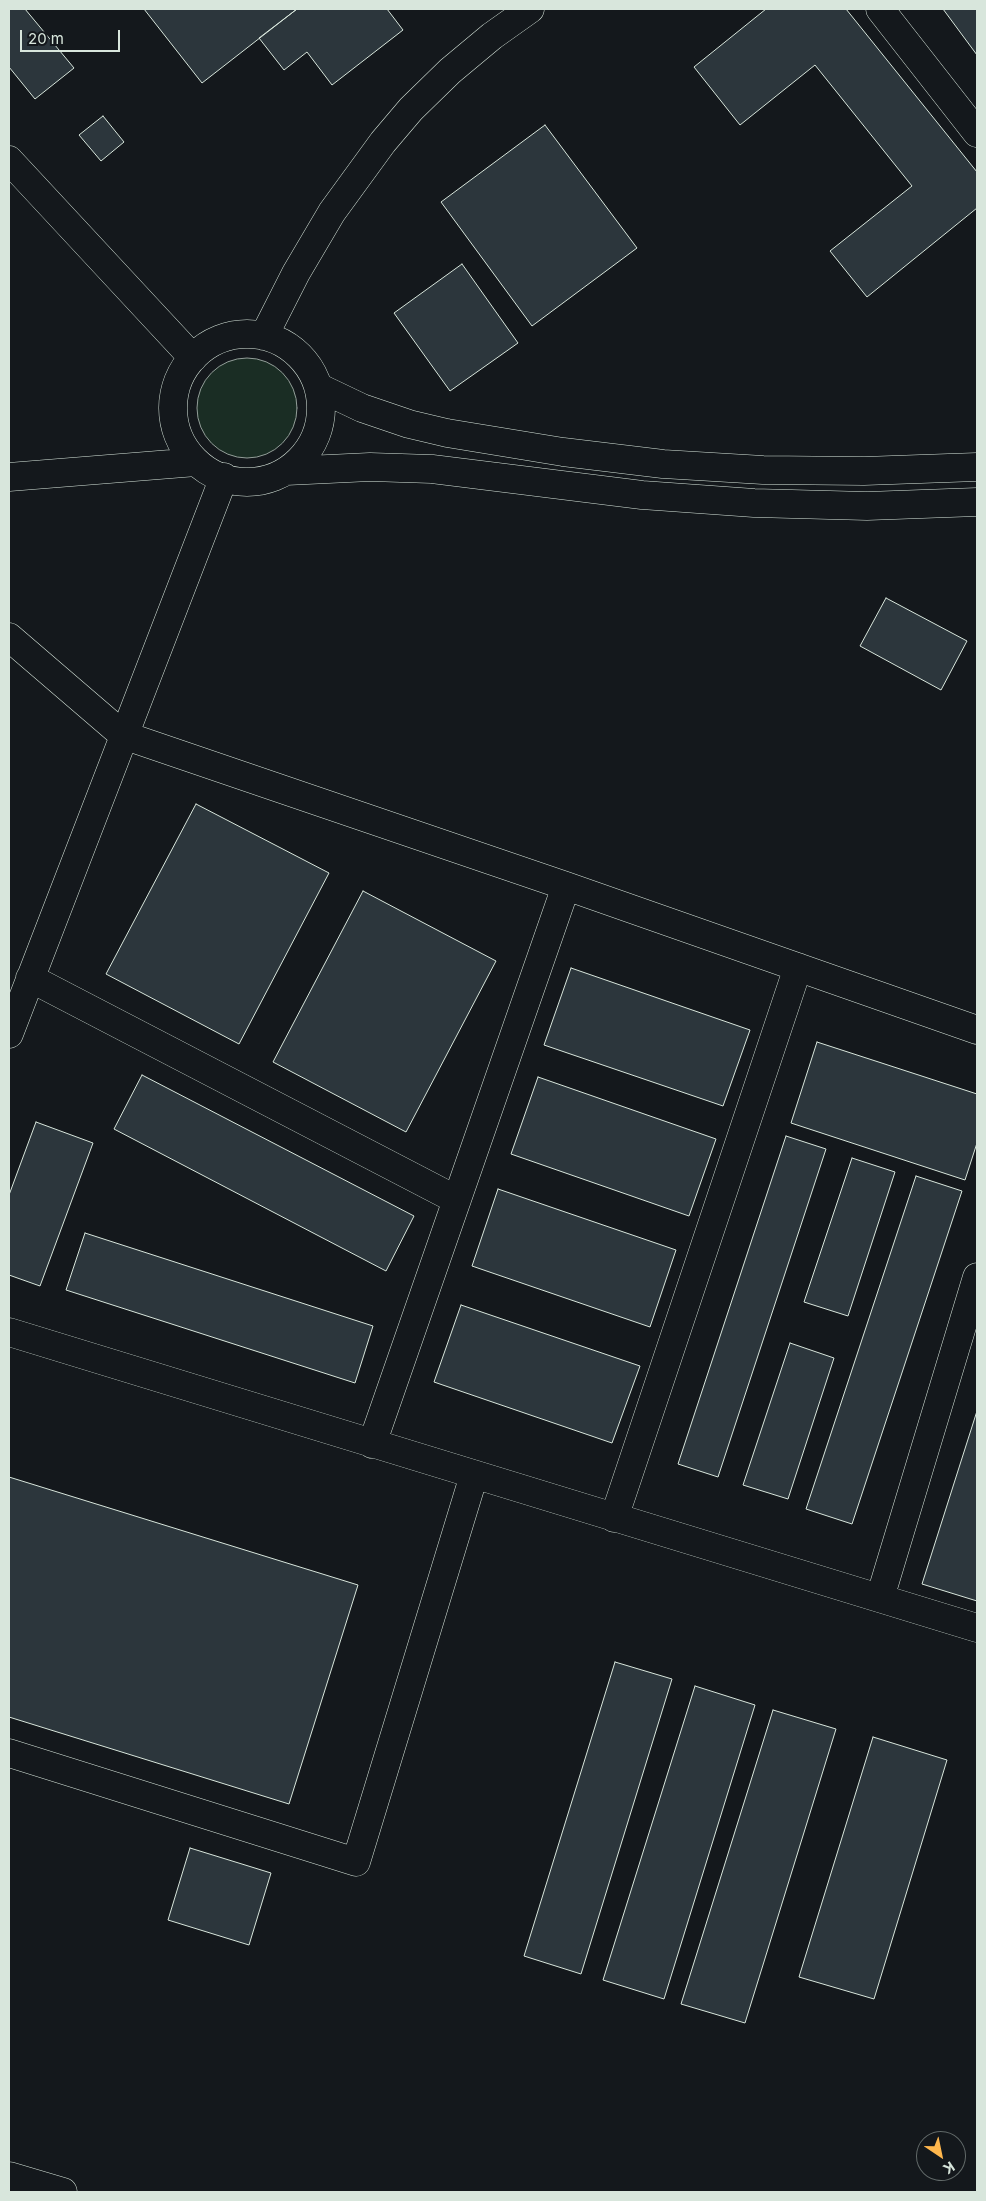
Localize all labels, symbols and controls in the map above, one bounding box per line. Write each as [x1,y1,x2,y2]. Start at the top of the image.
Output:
scale bar [22,20,122,52]
text: 20 m [28,29,64,48]
north arrow [916,2131,966,2181]
text: K [940,2158,958,2178]

